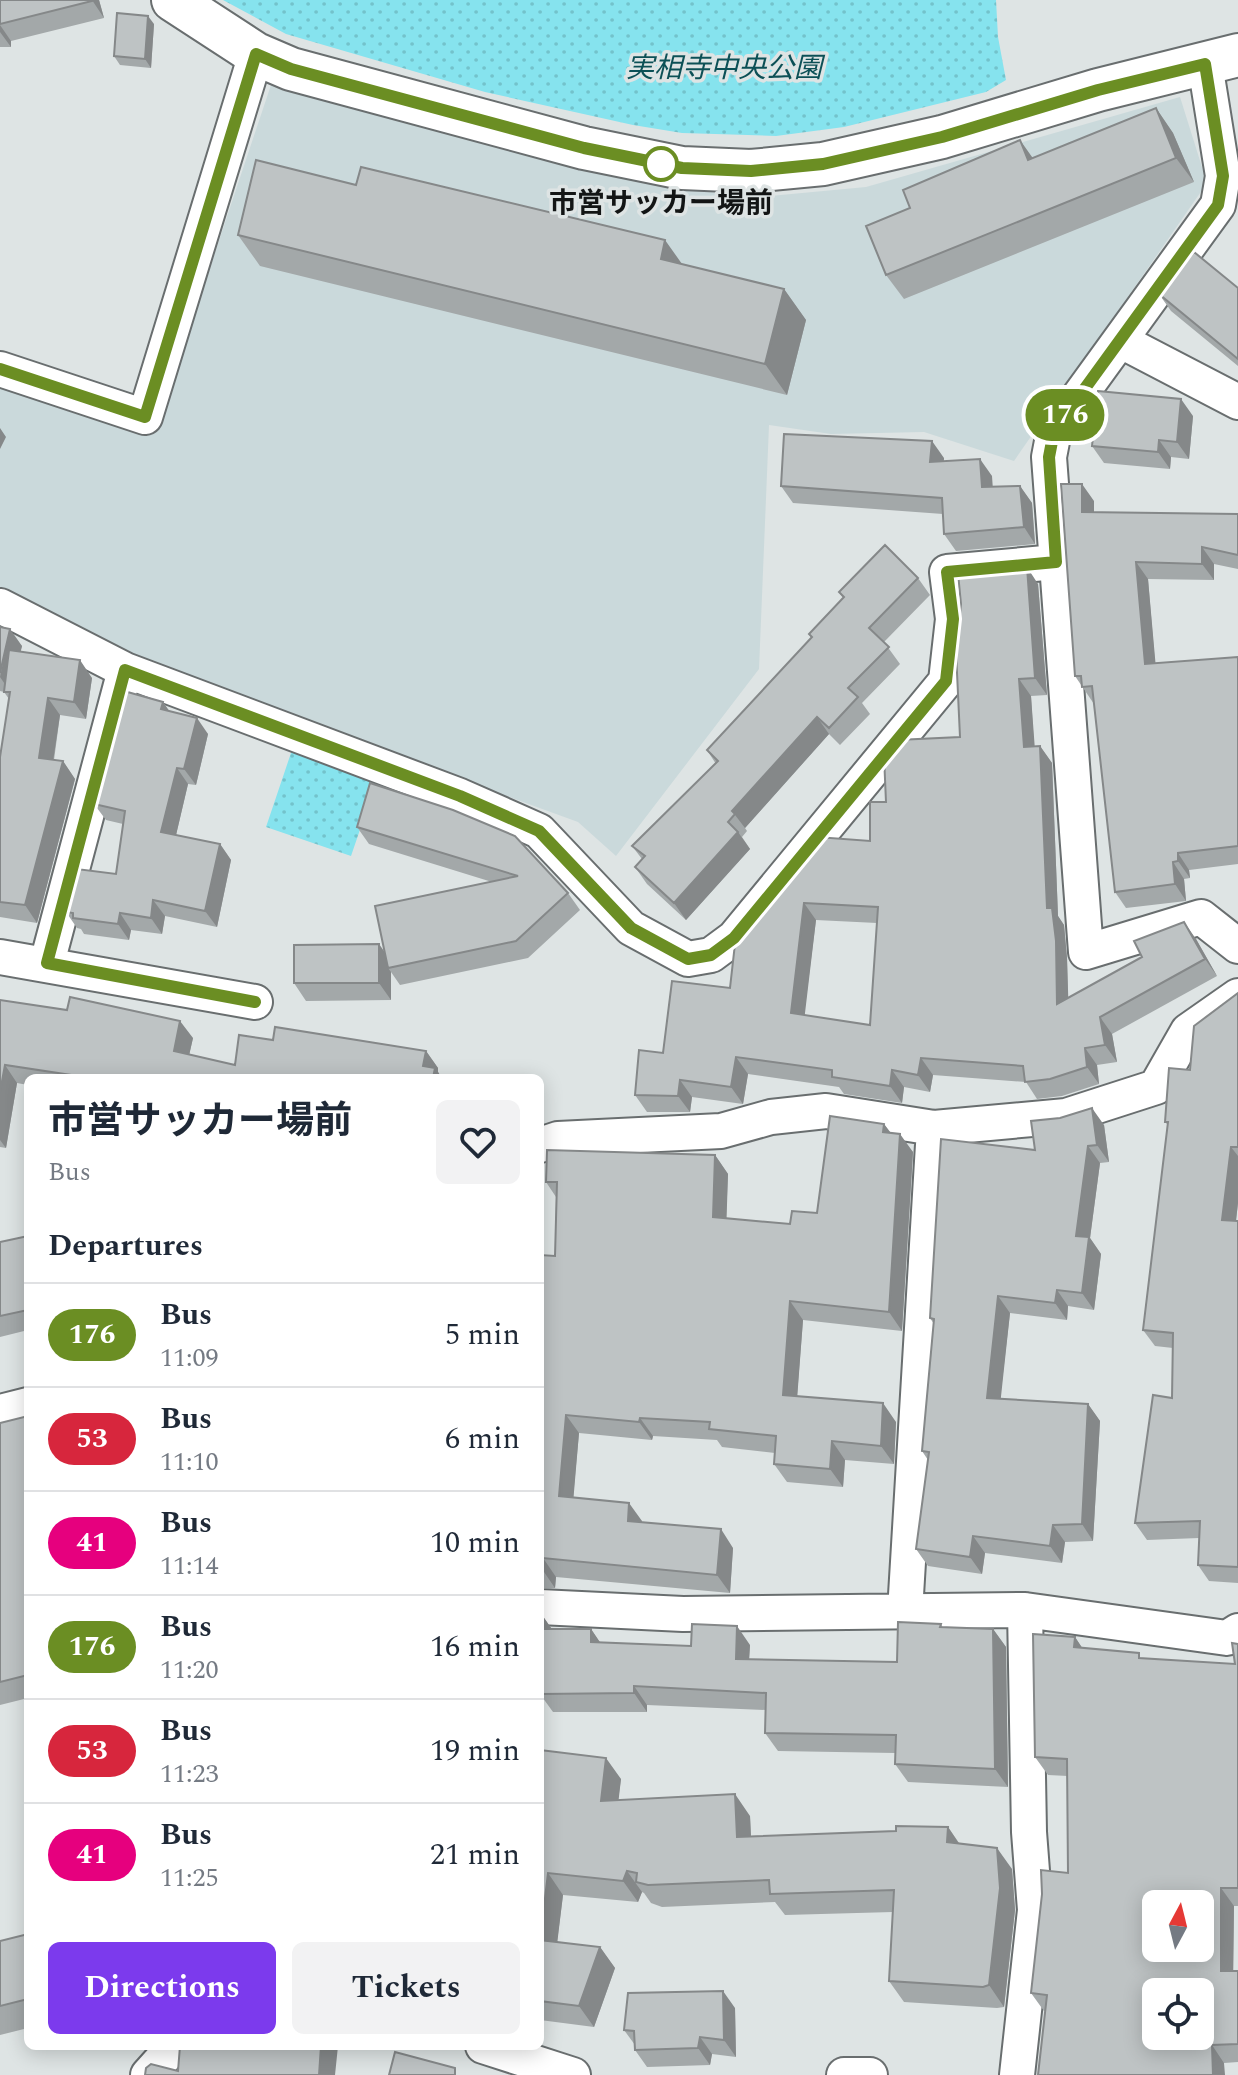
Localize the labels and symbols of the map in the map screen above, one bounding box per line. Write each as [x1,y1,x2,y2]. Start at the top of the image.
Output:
park label: 実相寺中央公園 [626,47,826,90]
marker: 市営サッカー場前 [644,147,678,181]
place label: 市営サッカー場前 [549,182,773,225]
line badge: 176 [1019,389,1111,441]
north arrow [1142,1890,1214,1962]

